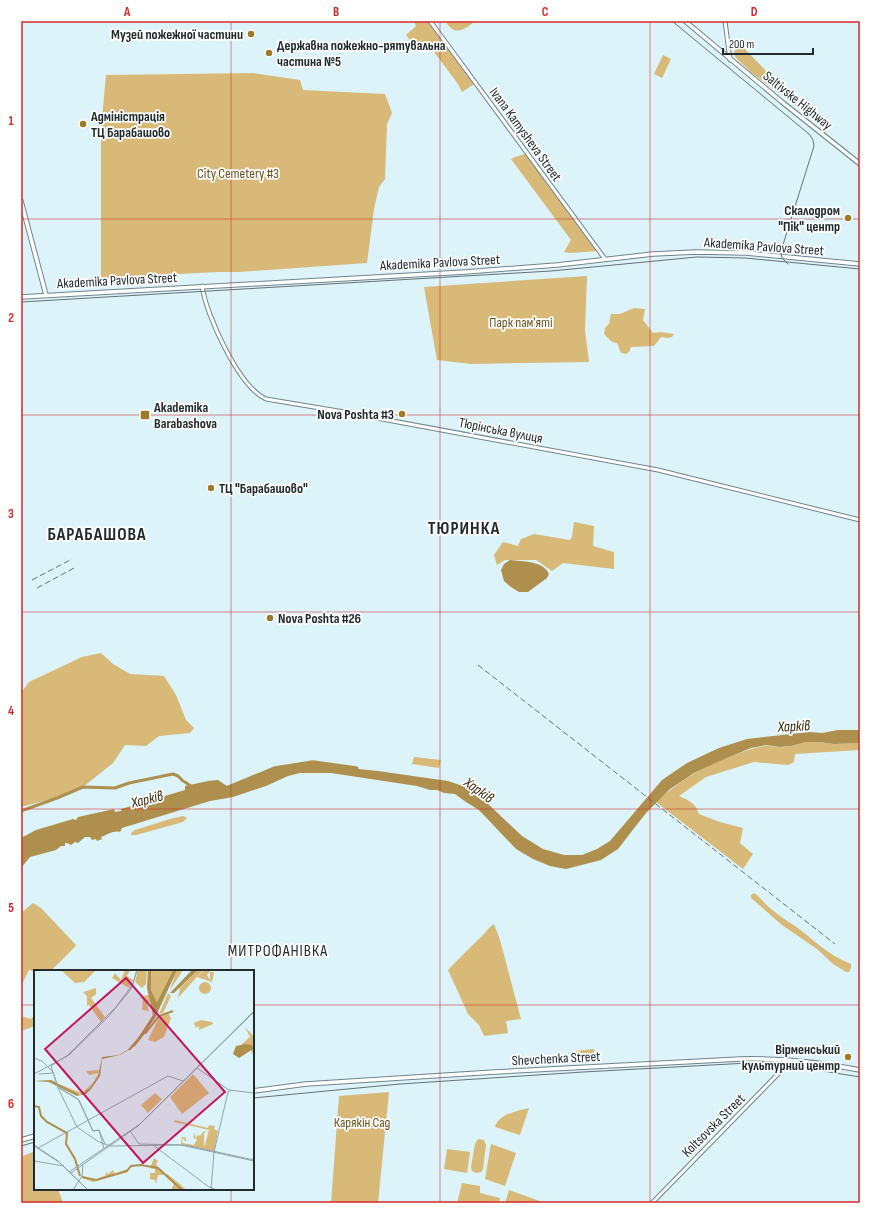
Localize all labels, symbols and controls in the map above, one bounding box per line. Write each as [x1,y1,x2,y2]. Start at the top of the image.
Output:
text: A [123,4,131,20]
text: B [333,4,339,20]
text: C [542,4,549,20]
text: D [751,4,758,20]
place label: Музей пожежної частини [111,26,243,43]
marker: Музей пожежної частини [246,29,256,39]
scale bar [723,30,813,56]
place label: Державна пожежно-рятувальна частина №5 [277,37,446,70]
text: 200 m [729,37,755,52]
marker: Державна пожежно-рятувальна частина №5 [264,48,274,58]
street label: Saltivske Highway [760,67,836,134]
street label: Ivana Kamysheva Street [486,84,565,185]
place label: Адміністрація ТЦ Барабашово [90,108,170,141]
text: 1 [8,113,14,129]
marker: Адміністрація ТЦ Барабашово [78,119,88,129]
park label: City Cemetery #3 [197,165,279,182]
place label: Скалодром "Пік" центр [778,202,840,235]
marker: Скалодром "Пік" центр [843,213,853,223]
street label: Akademika Pavlova Street [702,234,824,259]
street label: Akademika Pavlova Street [379,251,500,274]
street label: Akademika Pavlova Street [56,269,177,292]
text: 2 [8,310,14,326]
park label: Парк пам'яті [489,314,553,331]
place label: Akademіka Barabashova [153,399,217,432]
place label: Nova Poshta #3 [317,406,394,423]
marker: Akademіka Barabashova [139,409,151,421]
marker: Nova Poshta #3 [397,409,407,419]
street label: Тюрінська вулиця [458,414,544,447]
place label: ТЦ "Барабашово" [219,480,308,497]
marker: ТЦ "Барабашово" [206,483,216,493]
text: 3 [8,506,14,522]
district label: ТЮРИНКА [428,518,500,539]
district label: БАРАБАШОВА [47,524,147,545]
place label: Nova Poshta #26 [278,610,362,627]
marker: Nova Poshta #26 [265,613,275,623]
text: 4 [8,703,14,719]
water label: Харків [776,716,811,737]
water label: Харків [459,773,497,808]
water label: Харків [128,786,165,813]
text: 5 [8,900,14,916]
district label: МИТРОФАНІВКА [228,942,328,961]
inset map [34,970,254,1190]
place label: Вірменський культурний центр [742,1041,840,1074]
street label: Shevchenka Street [511,1048,601,1069]
marker: Вірменський культурний центр [843,1052,853,1062]
street label: Koltsovska Street [678,1090,748,1160]
text: 6 [8,1096,14,1112]
park label: Карякін Сад [334,1114,390,1131]

